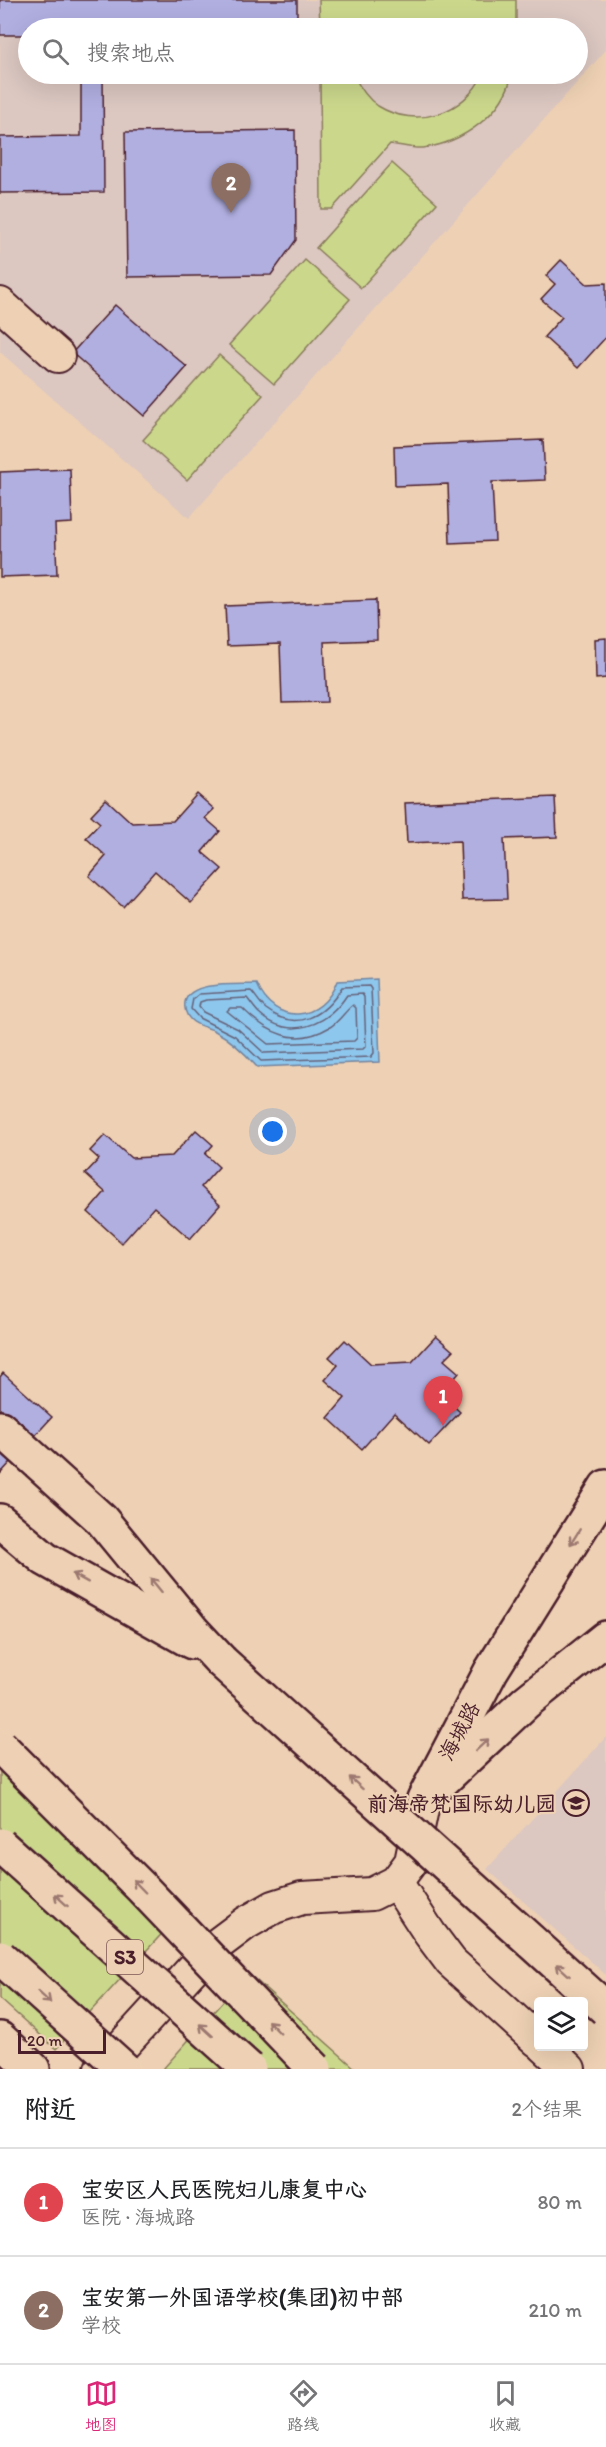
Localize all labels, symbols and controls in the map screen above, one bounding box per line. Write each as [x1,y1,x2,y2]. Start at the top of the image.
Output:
search box [18,18,588,84]
icon: search [39,35,72,68]
text: 搜索地点 [87,39,175,66]
pin: 2 [212,164,250,213]
your location [258,1117,287,1146]
pin: 1 [424,1376,462,1426]
one-way arrow [568,1528,580,1545]
one-way arrow [72,1572,90,1583]
one-way arrow [149,1577,162,1593]
street label: 海城路 [433,1697,485,1765]
one-way arrow [474,1737,489,1752]
one-way arrow [349,1776,364,1790]
school or university icon: 前海帝梵国际幼儿园 [561,1788,591,1818]
place label: 前海帝梵国际幼儿园 [367,1791,556,1816]
one-way arrow [132,1878,147,1893]
one-way arrow [53,1893,68,1907]
road number: S3 [107,1940,143,1974]
one-way arrow [555,1963,570,1977]
one-way arrow [36,1990,51,2004]
map controls [534,1997,588,2051]
button: layers [534,1997,588,2051]
one-way arrow [267,2019,282,2034]
one-way arrow [199,2023,214,2037]
scale bar [18,2027,106,2054]
text: 20 m [27,2031,62,2050]
text: 附近 [24,2093,76,2125]
text: 2个结果 [511,2097,582,2121]
text: 宝安区人民医院妇儿康复中心 [81,2176,367,2203]
text: 1 [39,2190,48,2214]
text: 80 m [537,2190,582,2214]
text: 医院 · 海城路 [81,2205,195,2229]
text: 宝安第一外国语学校(集团)初中部 [81,2284,403,2311]
text: 2 [38,2298,49,2322]
text: 210 m [529,2298,582,2322]
text: 学校 [81,2313,121,2337]
tab: 地图 [85,2377,118,2435]
tab: 路线 [287,2377,320,2435]
tab: 收藏 [489,2377,522,2435]

